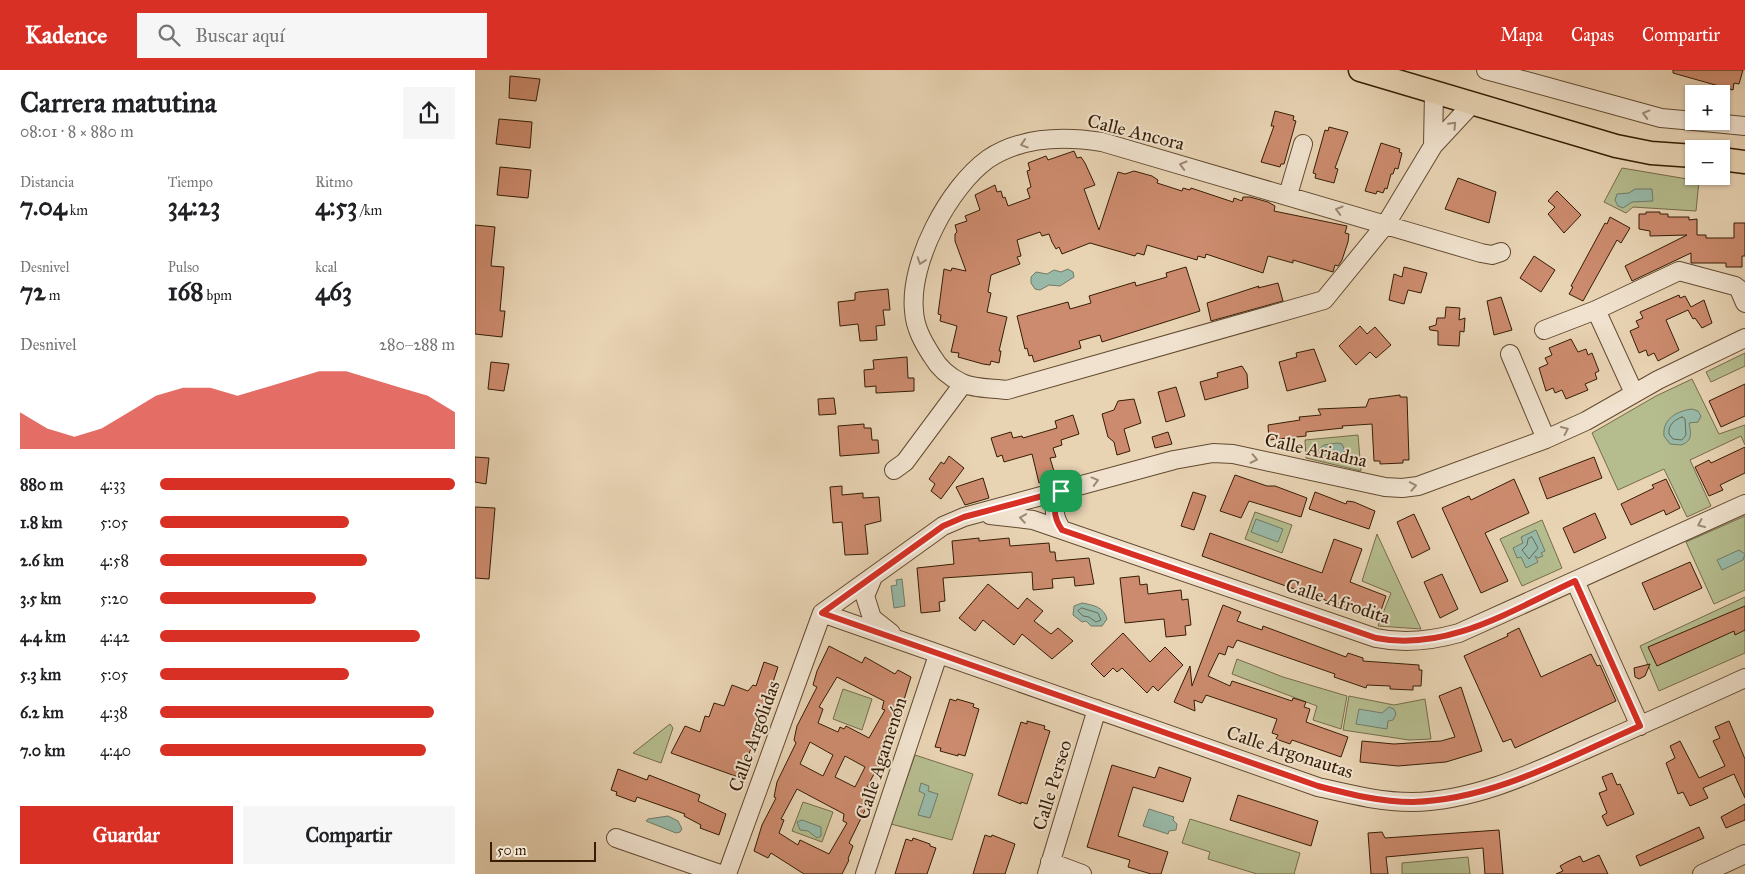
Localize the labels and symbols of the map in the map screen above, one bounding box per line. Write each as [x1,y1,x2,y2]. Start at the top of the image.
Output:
street label: Calle Ancora [1085,109,1188,155]
one-way arrow [1642,109,1650,119]
one-way arrow [1447,122,1456,131]
one-way arrow [1021,139,1029,149]
one-way arrow [1178,160,1187,171]
one-way arrow [1335,205,1343,216]
one-way arrow [917,256,927,264]
one-way arrow [1560,426,1569,437]
street label: Calle Ariadna [1263,428,1370,472]
one-way arrow [1249,453,1258,463]
pin [1040,470,1082,512]
one-way arrow [1091,477,1099,487]
one-way arrow [1409,481,1417,492]
one-way arrow [1018,514,1027,524]
one-way arrow [1697,518,1706,529]
street label: Calle Afrodita [1283,573,1394,629]
street label: Calle Argólidas [723,677,786,795]
street label: Calle Agamenón [850,694,913,822]
street label: Calle Argonautas [1223,721,1356,784]
street label: Calle Perseo [1027,737,1077,833]
scale bar [490,839,596,862]

